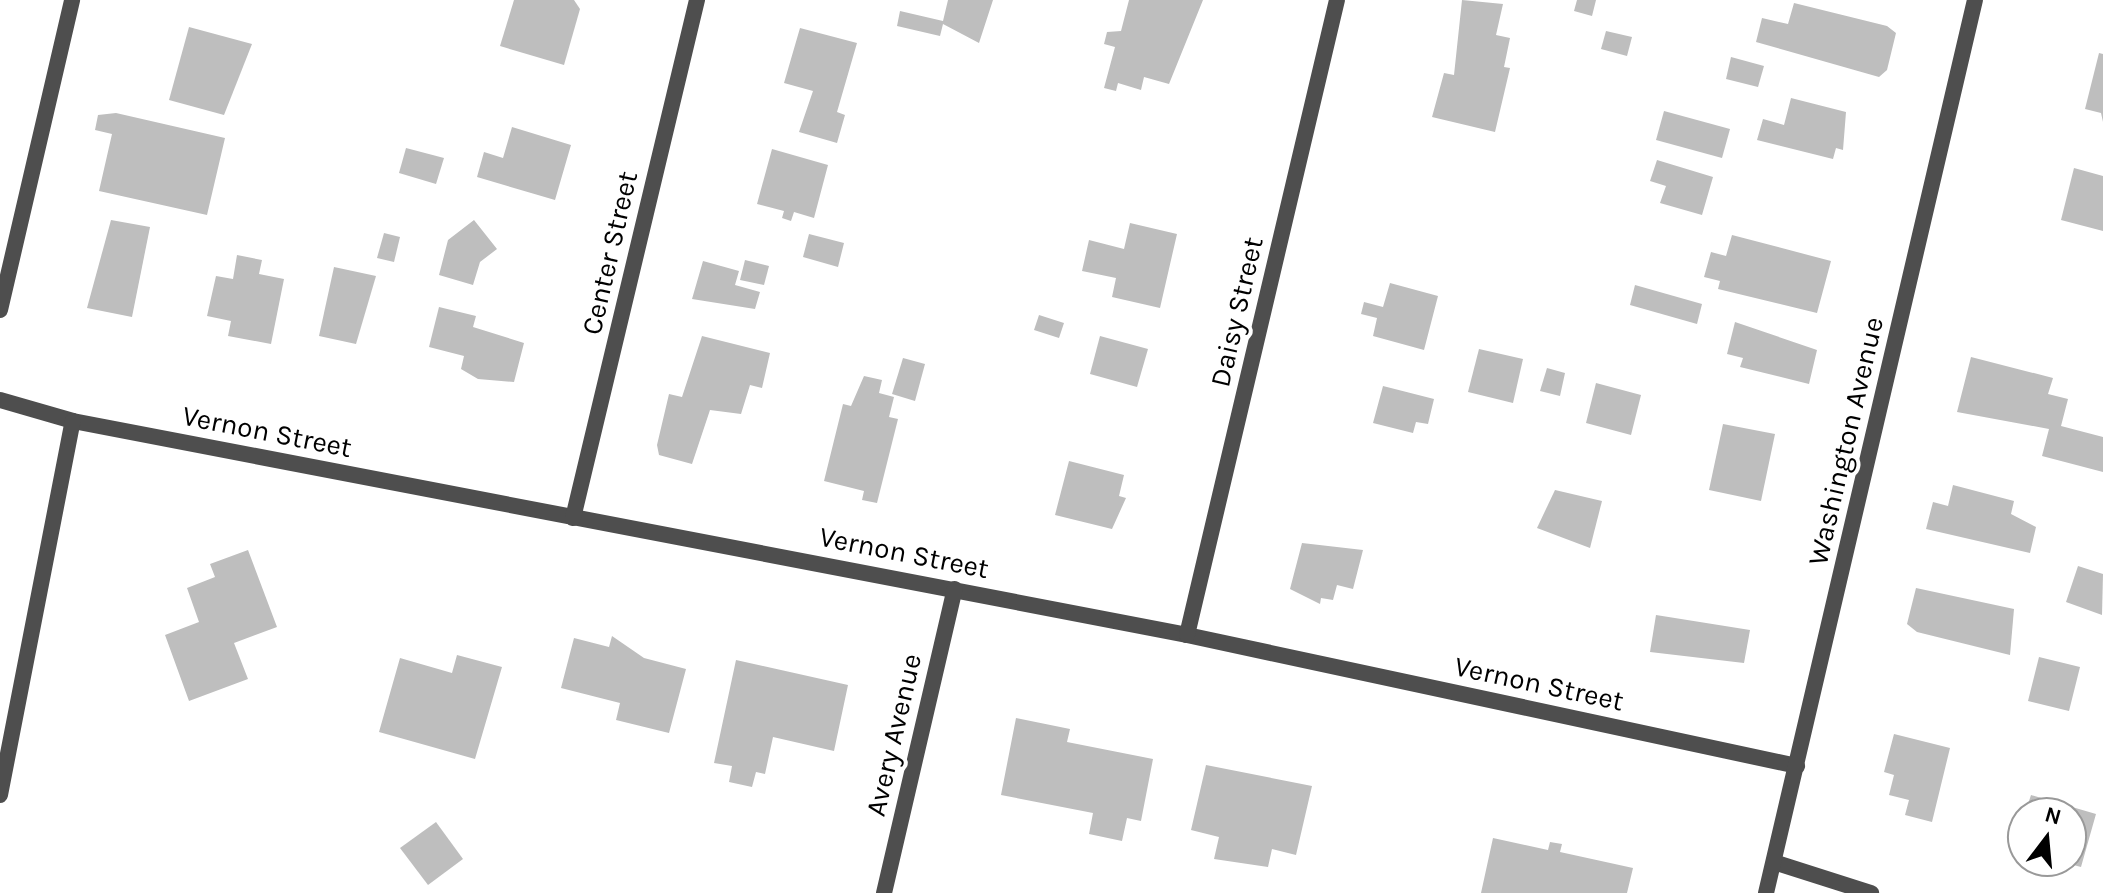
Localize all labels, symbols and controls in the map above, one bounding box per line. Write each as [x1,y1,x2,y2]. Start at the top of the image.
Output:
street label: Center Street [575,168,645,338]
street label: Daisy Street [1203,234,1271,390]
street label: Washington Avenue [1801,314,1891,568]
street label: Vernon Street [179,399,355,465]
street label: Vernon Street [816,520,992,586]
street label: Avery Avenue [859,650,929,820]
street label: Vernon Street [1451,650,1627,718]
north arrow [2007,797,2087,877]
text: N [2042,801,2064,831]

